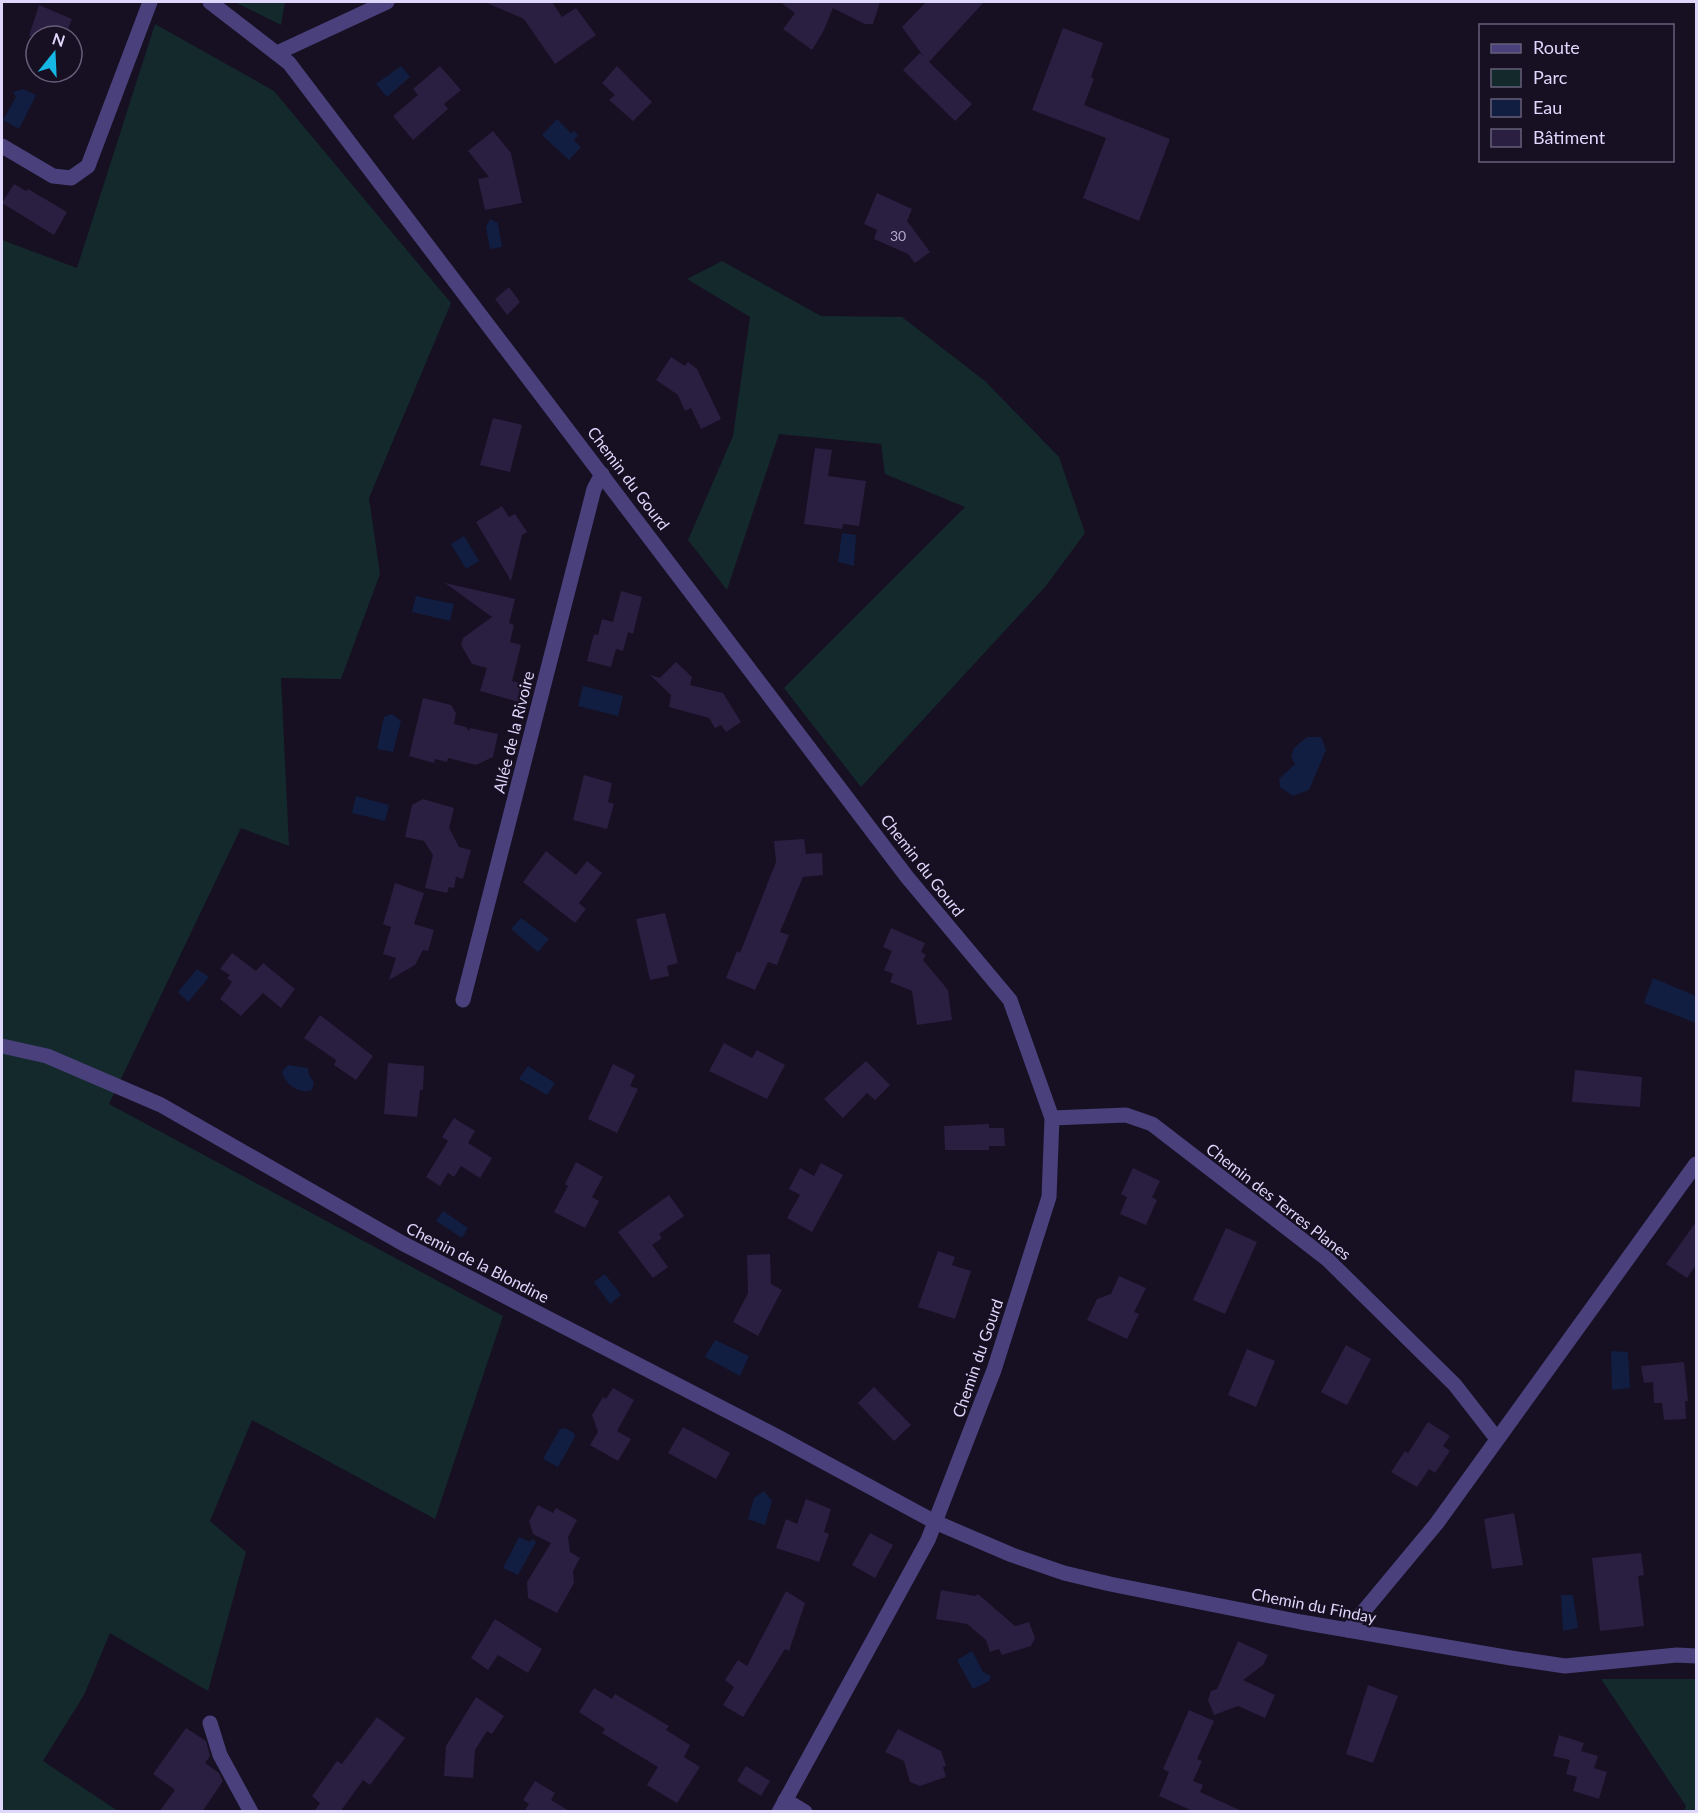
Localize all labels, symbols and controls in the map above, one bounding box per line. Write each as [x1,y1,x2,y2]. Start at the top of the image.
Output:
north arrow [24,24,84,84]
legend [1479,24,1674,162]
text: N [50,28,68,50]
text: Route [1533,36,1580,58]
text: Parc [1533,66,1568,88]
text: Eau [1533,96,1562,118]
text: Bâtiment [1533,126,1606,148]
house number: 30 [890,227,906,244]
street label: Chemin du Gourd [584,423,674,533]
street label: Allée de la Rivoire [489,669,537,795]
street label: Chemin du Gourd [877,810,969,920]
street label: Chemin des Terres Planes [1203,1139,1355,1263]
street label: Chemin de la Blondine [403,1218,553,1306]
street label: Chemin du Gourd [948,1296,1006,1420]
street label: Chemin du Finday [1250,1584,1379,1627]

